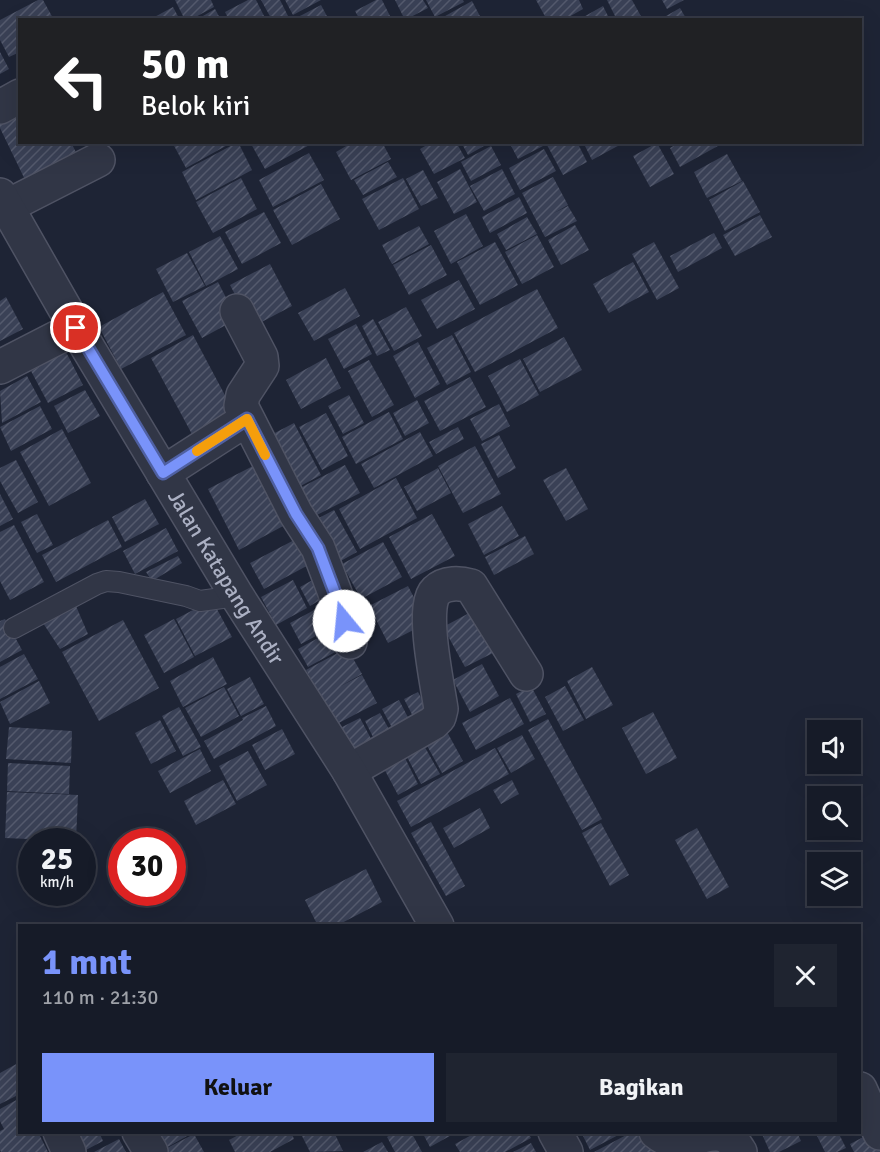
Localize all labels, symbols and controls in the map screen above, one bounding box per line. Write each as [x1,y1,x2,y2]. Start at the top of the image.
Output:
text: 50 m [141,39,230,90]
icon: left [42,42,120,120]
text: Belok kiri [141,90,250,123]
pin [50,302,101,353]
icon: arrive [59,311,92,344]
street label: Jalan Katapang Andir [162,485,290,670]
position arrow [312,589,376,653]
map controls [807,720,861,906]
button: sound [807,720,861,774]
button: search [807,786,861,840]
speed limit sign: 30 [108,828,186,906]
text: 25 [41,841,73,878]
button: layers [807,852,861,906]
text: km/h [40,873,74,891]
text: 1 mnt [42,940,132,985]
button: close [774,944,837,1007]
text: 110 m · 21:30 [42,985,158,1010]
button: Keluar [42,1053,434,1122]
button: Bagikan [446,1053,837,1122]

